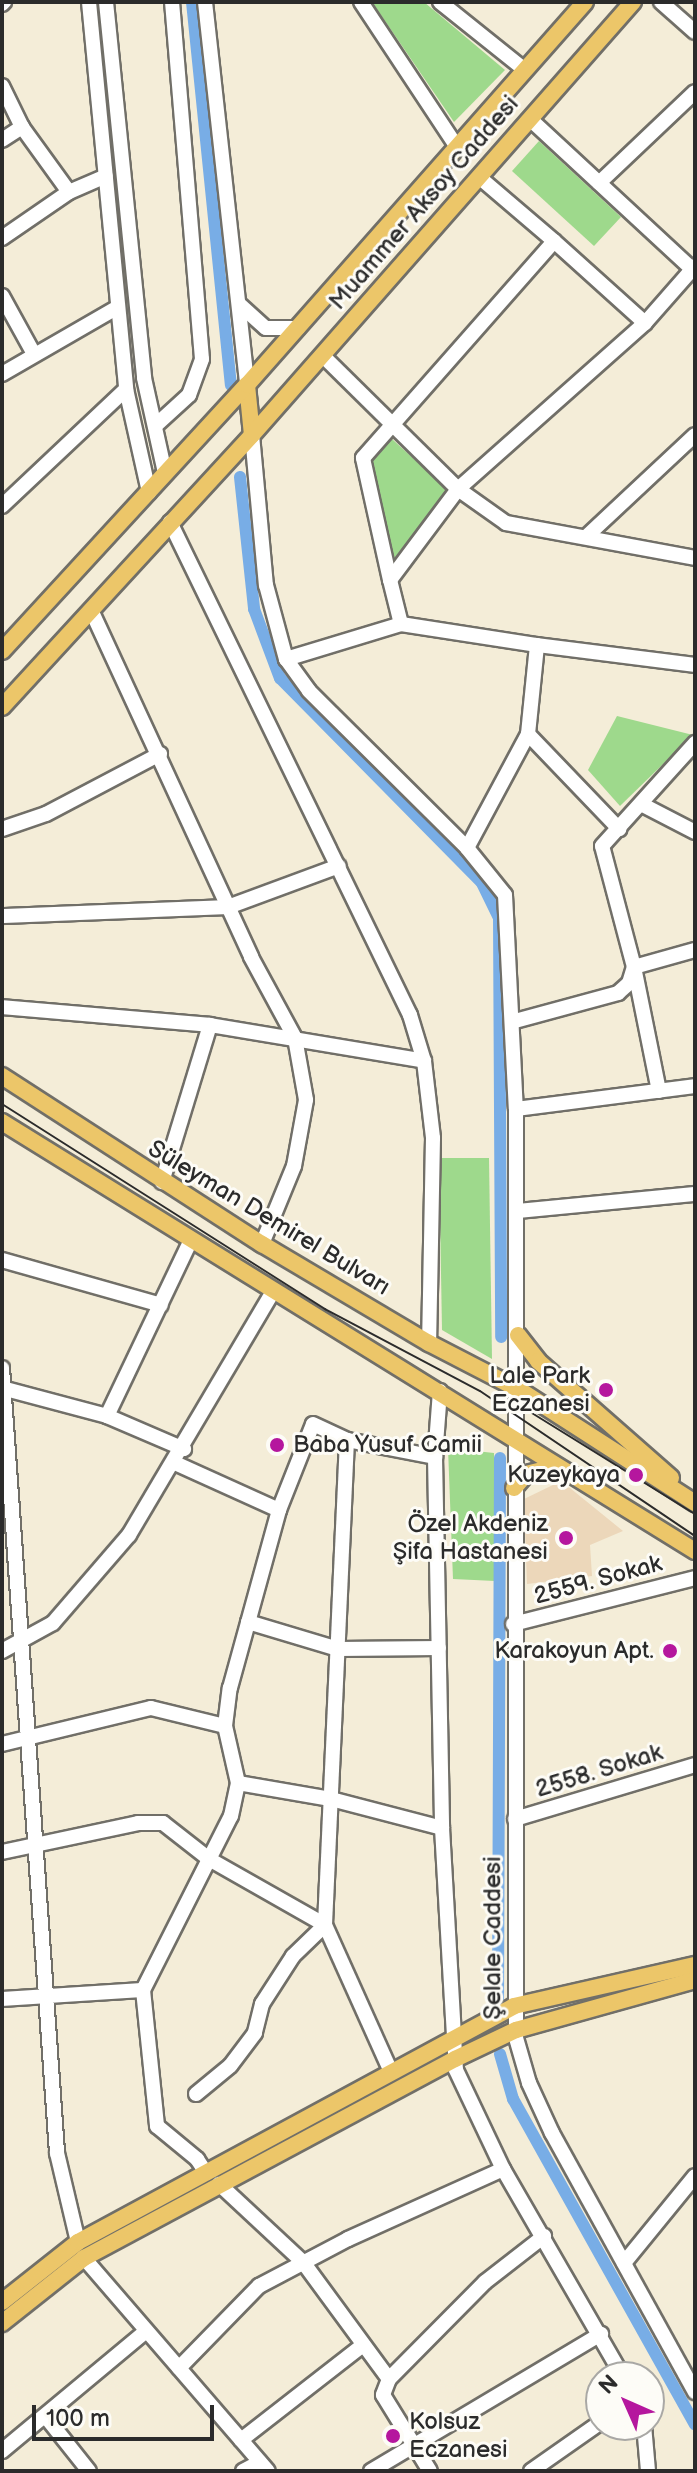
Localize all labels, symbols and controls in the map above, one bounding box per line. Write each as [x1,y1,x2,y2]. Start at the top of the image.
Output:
street label: Muammer Aksoy Caddesi [323,90,525,316]
street label: Süleyman Demirel Bulvarı [143,1134,395,1302]
place label: Lale Park Eczanesi [489,1362,590,1418]
marker: Lale Park Eczanesi [597,1381,615,1399]
place label: Baba Yusuf Camii [293,1431,484,1459]
marker: Baba Yusuf Camii [268,1436,286,1454]
place label: Kuzeykaya [507,1461,620,1489]
marker: Kuzeykaya [627,1466,645,1484]
place label: Özel Akdeniz Şifa Hastanesi [393,1510,548,1566]
marker: Özel Akdeniz Şifa Hastanesi [555,1527,577,1549]
street label: 2559. Sokak [531,1549,665,1611]
place label: Karakoyun Apt. [494,1637,654,1665]
marker: Karakoyun Apt. [661,1642,679,1660]
street label: 2558. Sokak [532,1738,666,1804]
street label: Şelale Caddesi [479,1856,507,2020]
north arrow [585,2361,665,2441]
text: N [594,2370,624,2400]
scale bar [36,2389,218,2439]
text: 100 m [46,2404,110,2433]
place label: Kolsuz Eczanesi [409,2408,508,2464]
marker: Kolsuz Eczanesi [384,2427,402,2445]

